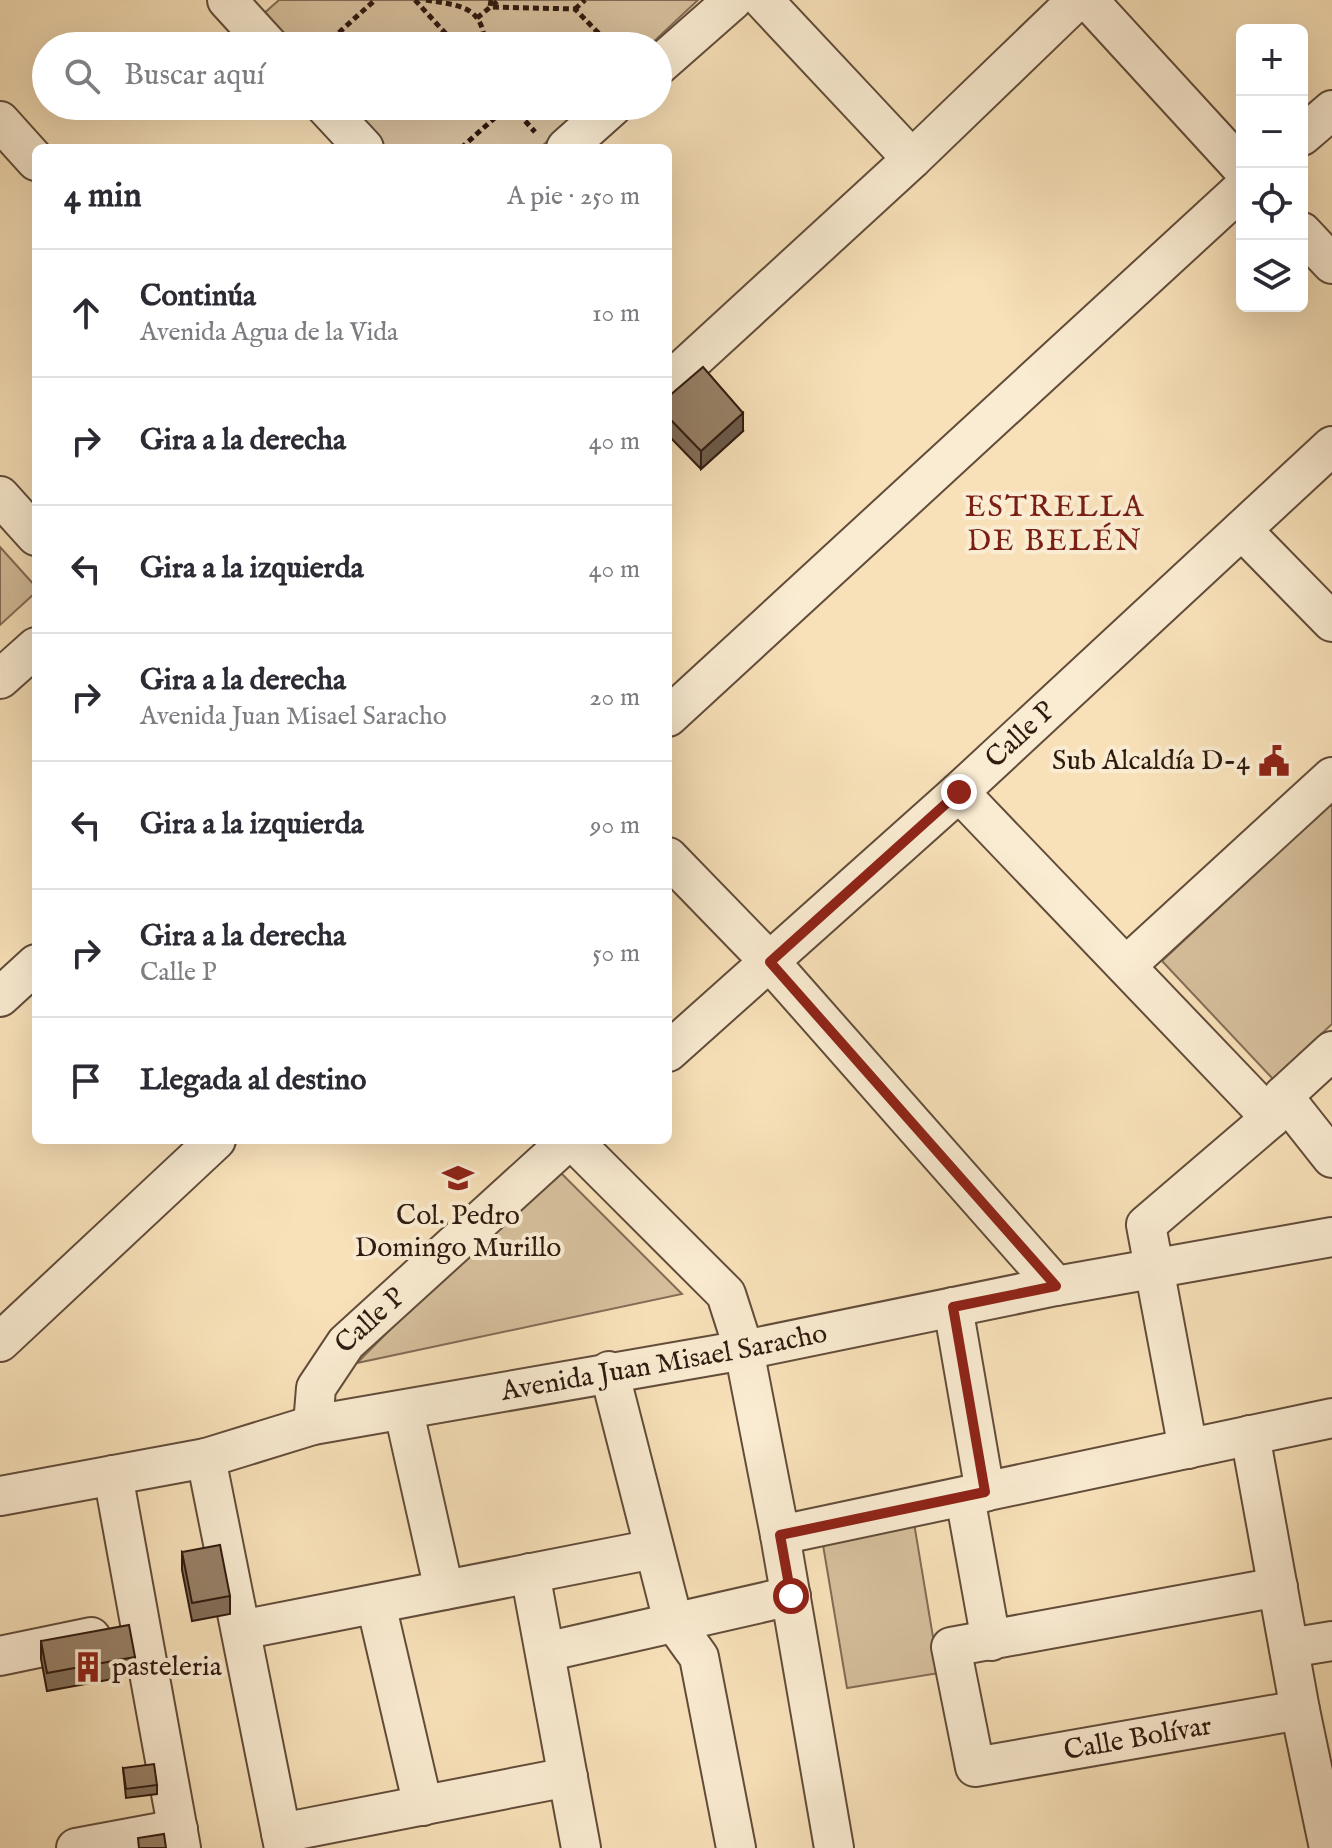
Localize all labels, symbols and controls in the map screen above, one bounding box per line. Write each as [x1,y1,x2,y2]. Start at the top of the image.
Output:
map controls [1236,24,1308,312]
button: + [1236,24,1308,96]
search box [32,32,672,120]
icon: search [60,54,104,98]
text: Buscar aquí [124,57,265,95]
button: − [1236,96,1308,168]
button: locate [1236,168,1308,240]
text: 4 min [64,175,142,218]
text: A pie · 250 m [507,180,640,213]
button: layers [1236,240,1308,312]
text: Continúa [140,278,256,316]
icon: ahead [64,291,108,335]
text: 10 m [592,297,640,330]
text: Avenida Agua de la Vida [140,316,398,349]
icon: right [64,419,108,463]
text: Gira a la derecha [140,422,346,460]
text: 40 m [589,425,640,458]
district label: ESTRELLA DE BELÉN [965,489,1145,561]
icon: left [64,547,108,591]
text: Gira a la izquierda [140,550,364,588]
text: 40 m [589,553,640,586]
text: Gira a la derecha [140,662,346,700]
icon: right [64,675,108,719]
text: 20 m [589,681,640,714]
street label: Calle P [978,694,1063,776]
text: Avenida Juan Misael Saracho [140,700,447,733]
place label: Sub Alcaldía D-4 [1052,744,1250,779]
public building icon: Sub Alcaldía D-4 [1257,744,1291,778]
route end [941,774,977,810]
icon: left [64,803,108,847]
text: Gira a la izquierda [140,806,364,844]
text: 90 m [590,809,640,842]
text: Gira a la derecha [140,918,346,956]
icon: right [64,931,108,975]
text: 50 m [592,937,640,970]
text: Calle P [140,956,217,989]
icon: arrive [64,1059,108,1103]
text: Llegada al destino [140,1062,366,1100]
school or university icon: Col. Pedro Domingo Murillo [441,1161,475,1195]
place label: Col. Pedro Domingo Murillo [355,1199,561,1266]
street label: Calle P [328,1280,413,1362]
street label: Avenida Juan Misael Saracho [497,1316,830,1410]
route start [773,1578,809,1614]
building icon: pasteleria [71,1650,105,1684]
place label: pasteleria [112,1650,223,1685]
street label: Calle Bolívar [1061,1708,1214,1769]

